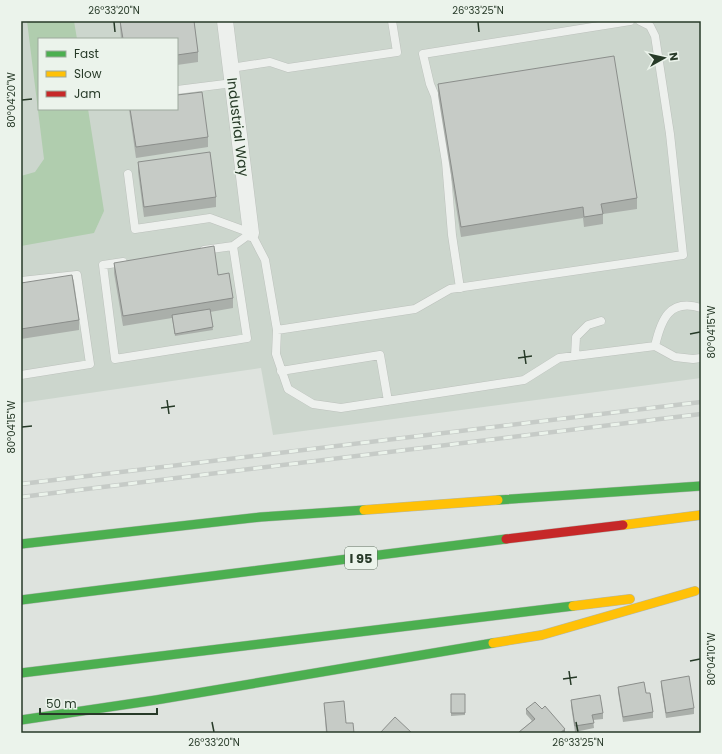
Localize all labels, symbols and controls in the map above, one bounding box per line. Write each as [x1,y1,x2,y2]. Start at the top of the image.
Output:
text: 26°33'20"N [88,3,140,18]
text: 26°33'25"N [452,3,504,18]
legend [38,38,178,110]
north arrow [644,38,684,78]
text: Fast [74,45,99,62]
text: N [665,51,682,62]
text: Slow [74,65,102,82]
text: 80°04'20"W [4,72,19,128]
street label: Industrial Way [222,76,254,178]
text: Jam [74,85,101,102]
text: 80°04'15"W [704,305,719,359]
text: 80°04'15"W [4,400,19,454]
road number: I 95 [345,547,377,569]
text: 80°04'10"W [704,632,719,686]
scale bar [40,690,157,716]
text: 50 m [46,695,77,712]
text: 26°33'20"N [188,735,240,750]
text: 26°33'25"N [552,735,604,750]

